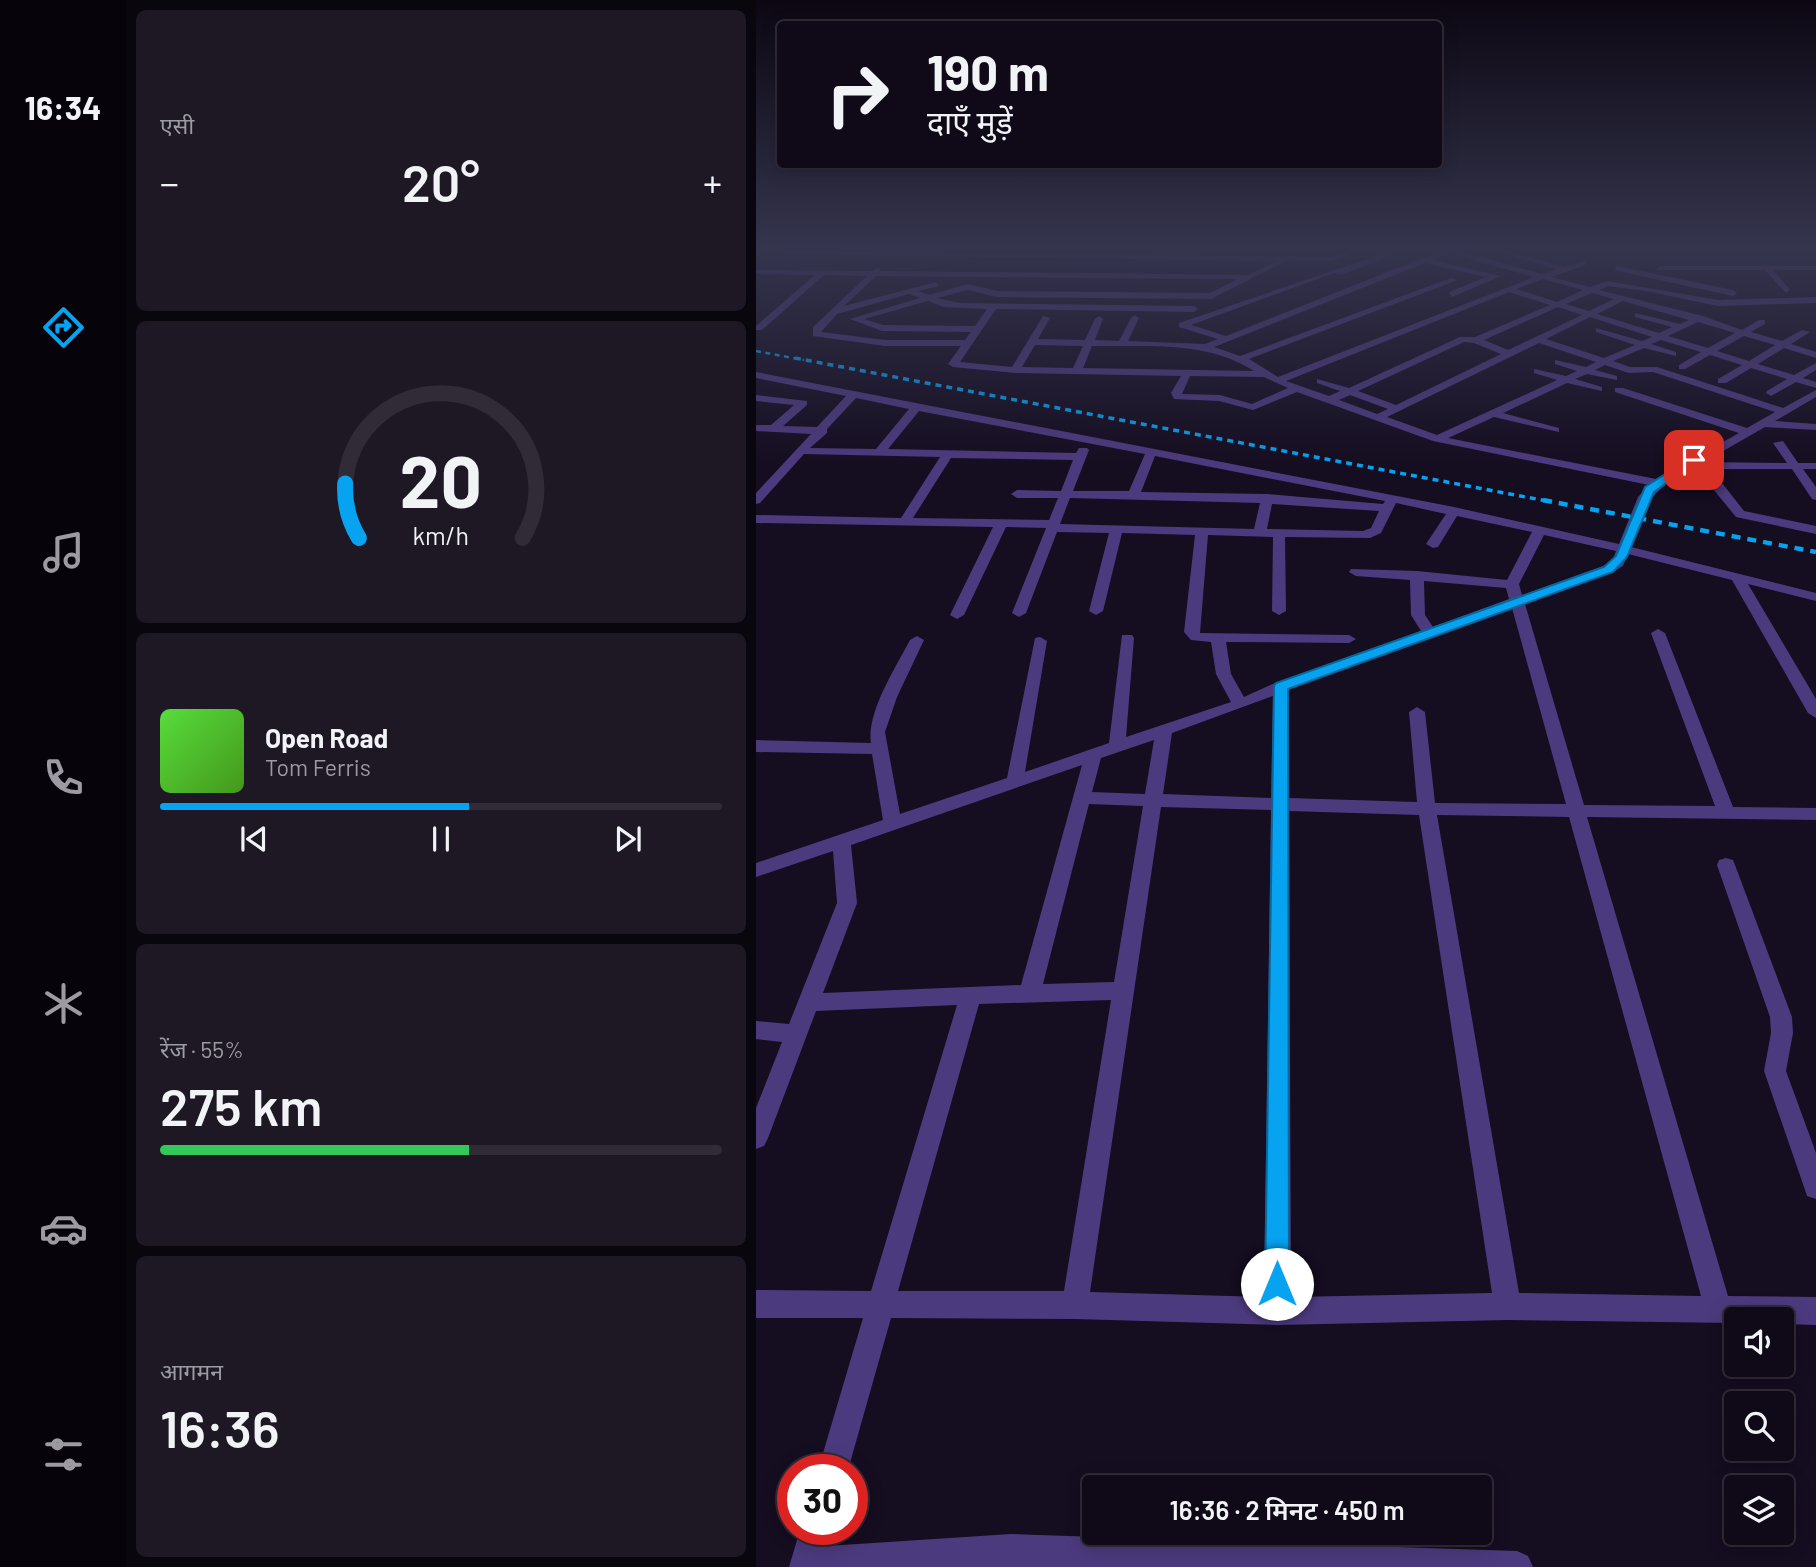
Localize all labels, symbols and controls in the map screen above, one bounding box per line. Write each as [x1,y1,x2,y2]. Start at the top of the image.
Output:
text: 190 m [927,42,1049,101]
icon: right [812,49,903,140]
text: 16:34 [25,88,101,126]
text: दाएँ मुड़ें [927,102,1013,140]
text: एसी [160,111,194,139]
text: 20° [402,150,480,212]
text: − [160,159,179,205]
text: + [703,159,722,205]
icon: directions [39,303,88,352]
pin [1664,430,1724,490]
text: 20 [400,436,482,524]
icon: arrive [1675,441,1713,479]
text: km/h [413,520,469,550]
icon: music [39,528,88,577]
text: Open Road [265,722,388,753]
icon: phone [39,753,88,802]
text: Tom Ferris [265,753,371,781]
icon: previous [235,820,273,858]
icon: pause [422,820,460,858]
icon: next [609,820,647,858]
icon: climate [39,979,88,1028]
text: रेंज · 55% [160,1035,244,1063]
text: 275 km [160,1074,322,1136]
icon: car [39,1204,88,1253]
position arrow [1240,1247,1314,1321]
map controls [1724,1307,1794,1545]
button: sound [1724,1307,1794,1377]
text: आगमन [160,1357,223,1385]
button: search [1724,1391,1794,1461]
text: 16:36 [160,1396,279,1458]
icon: filters [39,1430,88,1479]
speed limit sign: 30 [777,1454,868,1545]
button: layers [1724,1475,1794,1545]
text: 16:36 · 2 मिनट · 450 m [1169,1494,1405,1525]

